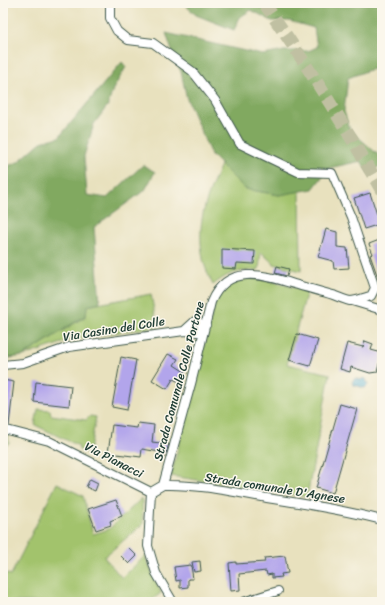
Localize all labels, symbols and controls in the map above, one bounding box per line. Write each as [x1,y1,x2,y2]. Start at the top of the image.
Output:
street label: Strada Comunale Colle Portone [147,299,211,463]
street label: Via Casino del Colle [61,310,167,348]
street label: Via Pianacci [81,436,148,485]
street label: Strada comunale D'Agnese [203,466,347,510]

